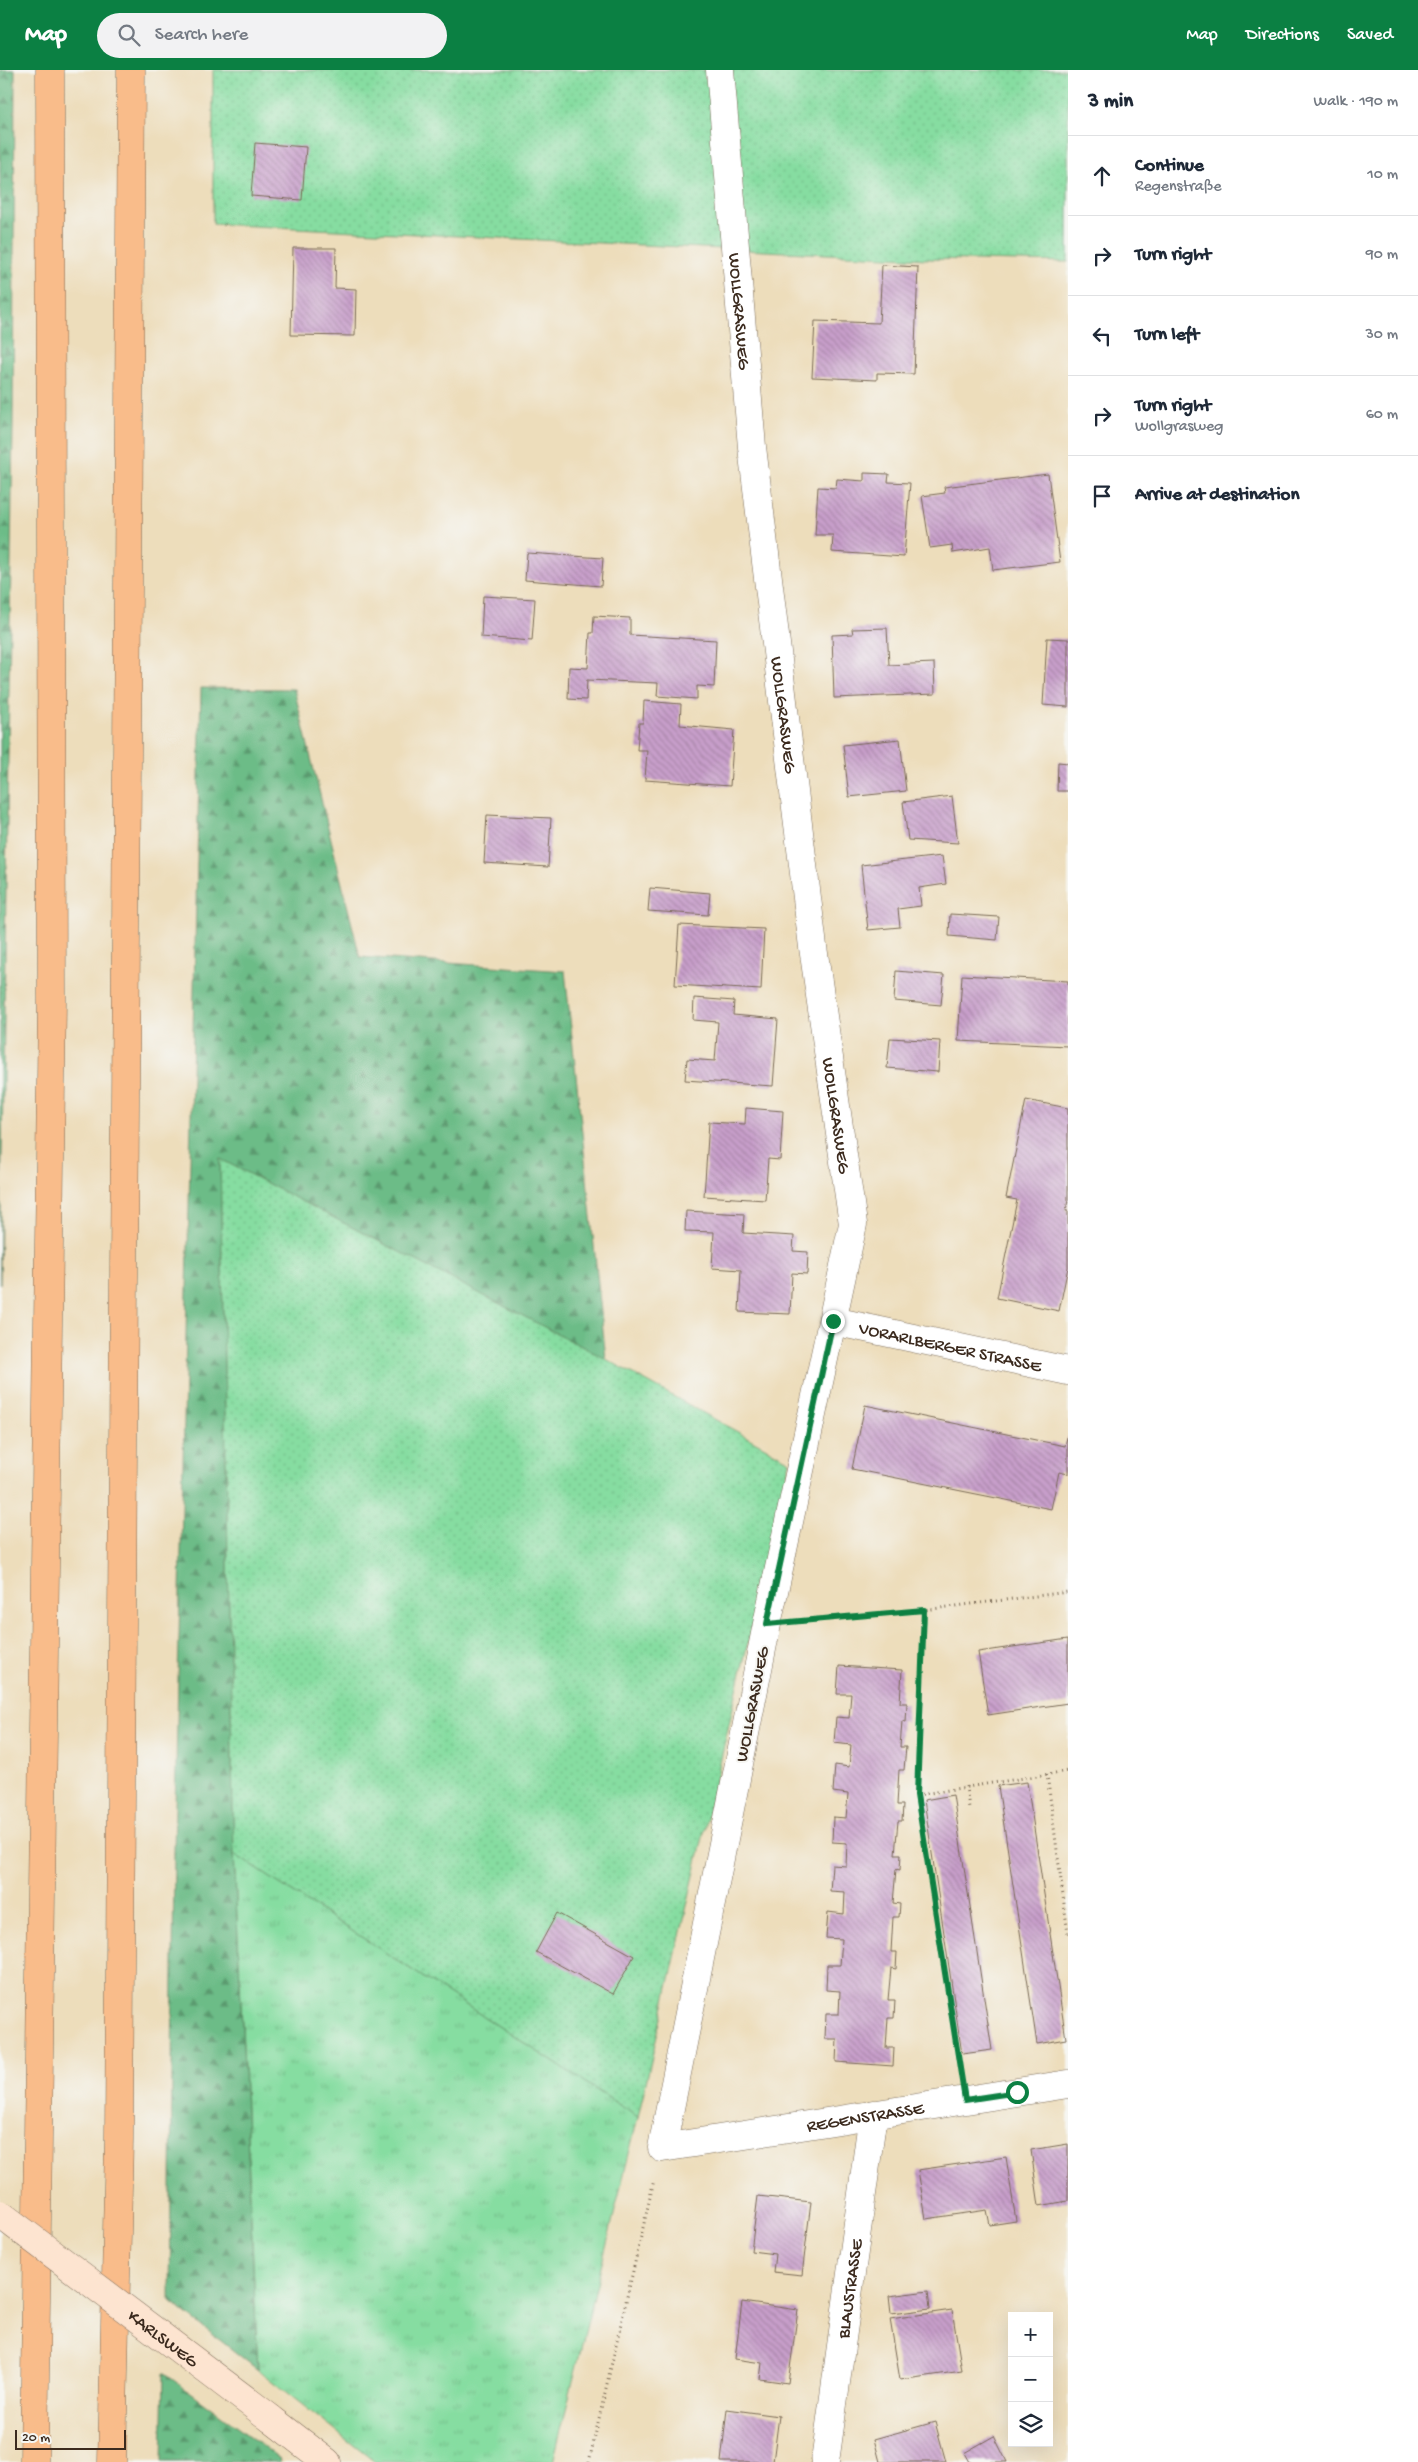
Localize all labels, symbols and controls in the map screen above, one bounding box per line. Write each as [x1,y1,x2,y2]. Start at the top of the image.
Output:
search box [97,13,447,58]
text: Map [25,21,67,50]
icon: search [115,21,143,49]
text: Search here [155,24,248,47]
text: Map [1186,25,1218,46]
text: Directions [1246,25,1319,46]
text: Saved [1347,25,1393,46]
text: 3 min [1088,90,1133,115]
text: Walk · 190 m [1314,93,1398,112]
text: Continue [1135,155,1204,178]
icon: ahead [1088,162,1116,190]
text: 10 m [1367,166,1398,185]
text: Regenstraße [1135,178,1222,197]
icon: right [1088,242,1116,270]
text: Turn right [1135,244,1211,267]
text: 90 m [1366,246,1398,265]
street label: WOLLGRASWEG [723,252,753,371]
icon: left [1088,322,1116,350]
text: Turn left [1135,324,1199,347]
text: 30 m [1365,326,1398,345]
text: Turn right [1135,395,1211,418]
icon: right [1088,402,1116,430]
text: 60 m [1366,406,1398,425]
text: Wollgrasweg [1135,418,1223,437]
icon: arrive [1088,482,1116,510]
text: Arrive at destination [1135,484,1299,507]
street label: WOLLGRASWEG [765,656,800,775]
street label: WOLLGRASWEG [816,1056,854,1176]
route end [822,1310,845,1333]
street label: VORARLBERGER STRASSE [856,1319,1044,1378]
street label: WOLLGRASWEG [732,1644,775,1764]
route start [1006,2081,1029,2104]
street label: REGENSTRASSE [805,2099,926,2138]
street label: BLAUSTRASSE [834,2237,869,2341]
street label: KARLSWEG [123,2306,202,2373]
map controls [1008,2312,1053,2447]
button: + [1008,2312,1053,2357]
button: − [1008,2357,1053,2402]
button: layers [1008,2402,1053,2447]
scale bar [15,2427,126,2450]
text: 20 m [22,2430,50,2447]

